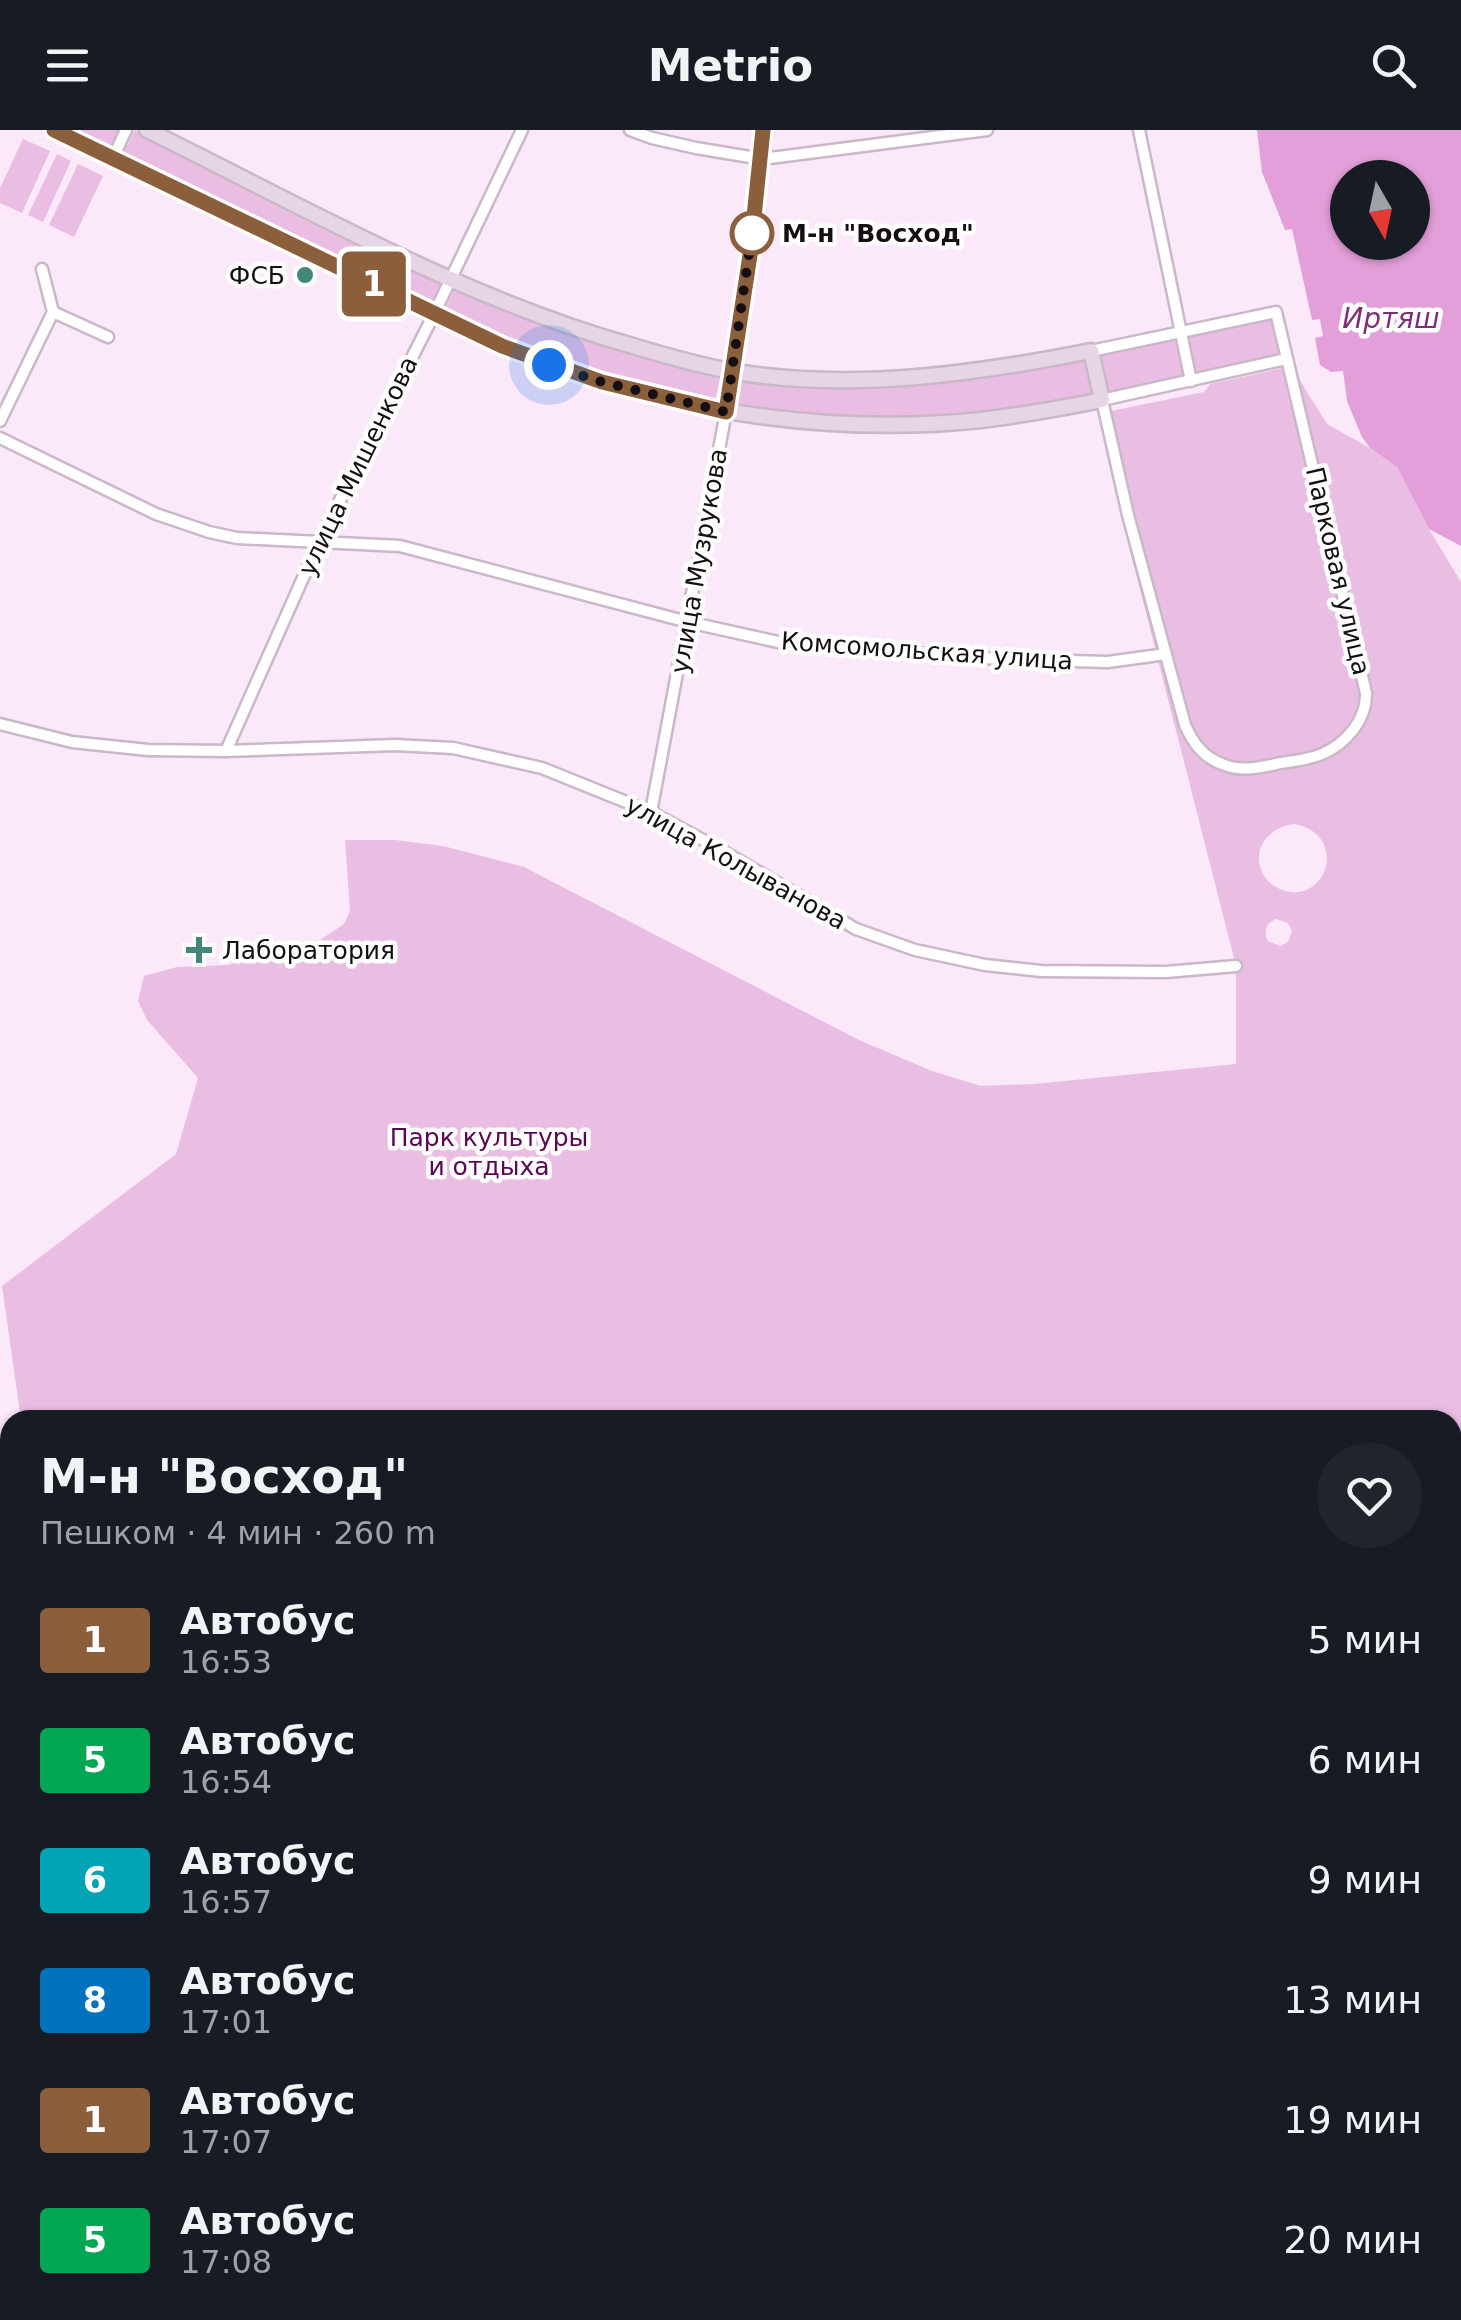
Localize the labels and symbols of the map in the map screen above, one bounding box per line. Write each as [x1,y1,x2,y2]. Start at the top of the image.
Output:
north arrow [1330,160,1430,260]
marker: М-н "Восход" [731,212,773,254]
place label: М-н "Восход" [782,219,974,248]
line badge: 1 [342,252,406,316]
place label: ФСБ [229,261,285,290]
marker: ФСБ [294,264,316,286]
water label: Иртяш [1342,302,1440,335]
your location [524,340,574,390]
street label: улица Мишенкова [292,352,424,580]
street label: улица Музрукова [665,446,733,676]
street label: Парковая улица [1300,464,1376,678]
street label: Комсомольская улица [780,626,1074,676]
street label: улица Колыванова [621,790,851,936]
place label: Лаборатория [222,936,395,965]
marker: Лаборатория [186,937,212,963]
park label: Парк культуры и отдыха [390,1123,588,1181]

